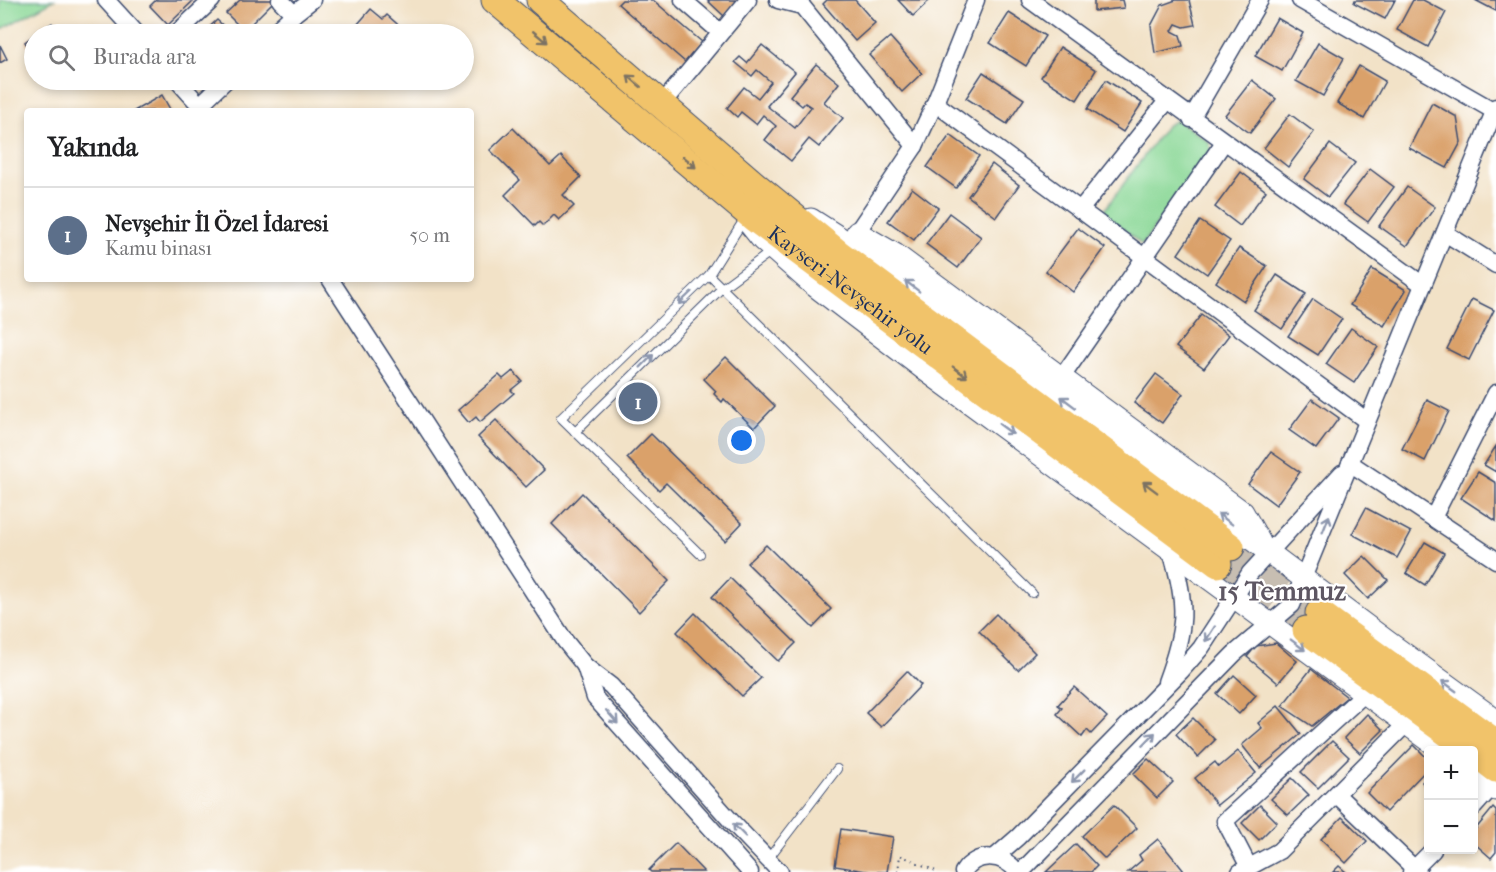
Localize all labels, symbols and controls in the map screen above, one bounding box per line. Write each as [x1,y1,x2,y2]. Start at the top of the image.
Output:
search box [24,24,474,90]
one-way arrow [532,30,547,44]
icon: search [45,41,78,74]
text: Burada ara [93,44,196,70]
one-way arrow [627,74,642,88]
text: Yakında [48,132,138,163]
one-way arrow [681,156,697,169]
text: Nevşehir İl Özel İdaresi [105,211,328,237]
street label: Kayseri-Nevşehir yolu [763,221,938,359]
text: 1 [64,224,71,247]
text: 50 m [409,224,450,247]
text: Kamu binası [105,237,212,260]
one-way arrow [905,279,921,292]
one-way arrow [678,290,693,304]
one-way arrow [640,354,655,369]
one-way arrow [951,366,967,378]
pin: 1 [618,380,658,424]
one-way arrow [1061,396,1077,409]
one-way arrow [997,423,1013,436]
your location [727,426,756,455]
one-way arrow [1142,481,1158,493]
one-way arrow [1217,513,1233,526]
one-way arrow [1321,515,1332,534]
district label: 15 Temmuz [1218,575,1346,607]
one-way arrow [1204,625,1216,642]
one-way arrow [1290,638,1306,651]
one-way arrow [1441,679,1457,692]
one-way arrow [605,709,619,724]
one-way arrow [1142,732,1156,747]
map controls [1424,746,1478,854]
button: + [1424,746,1478,800]
one-way arrow [1070,769,1085,784]
button: − [1424,800,1478,854]
one-way arrow [732,822,747,837]

